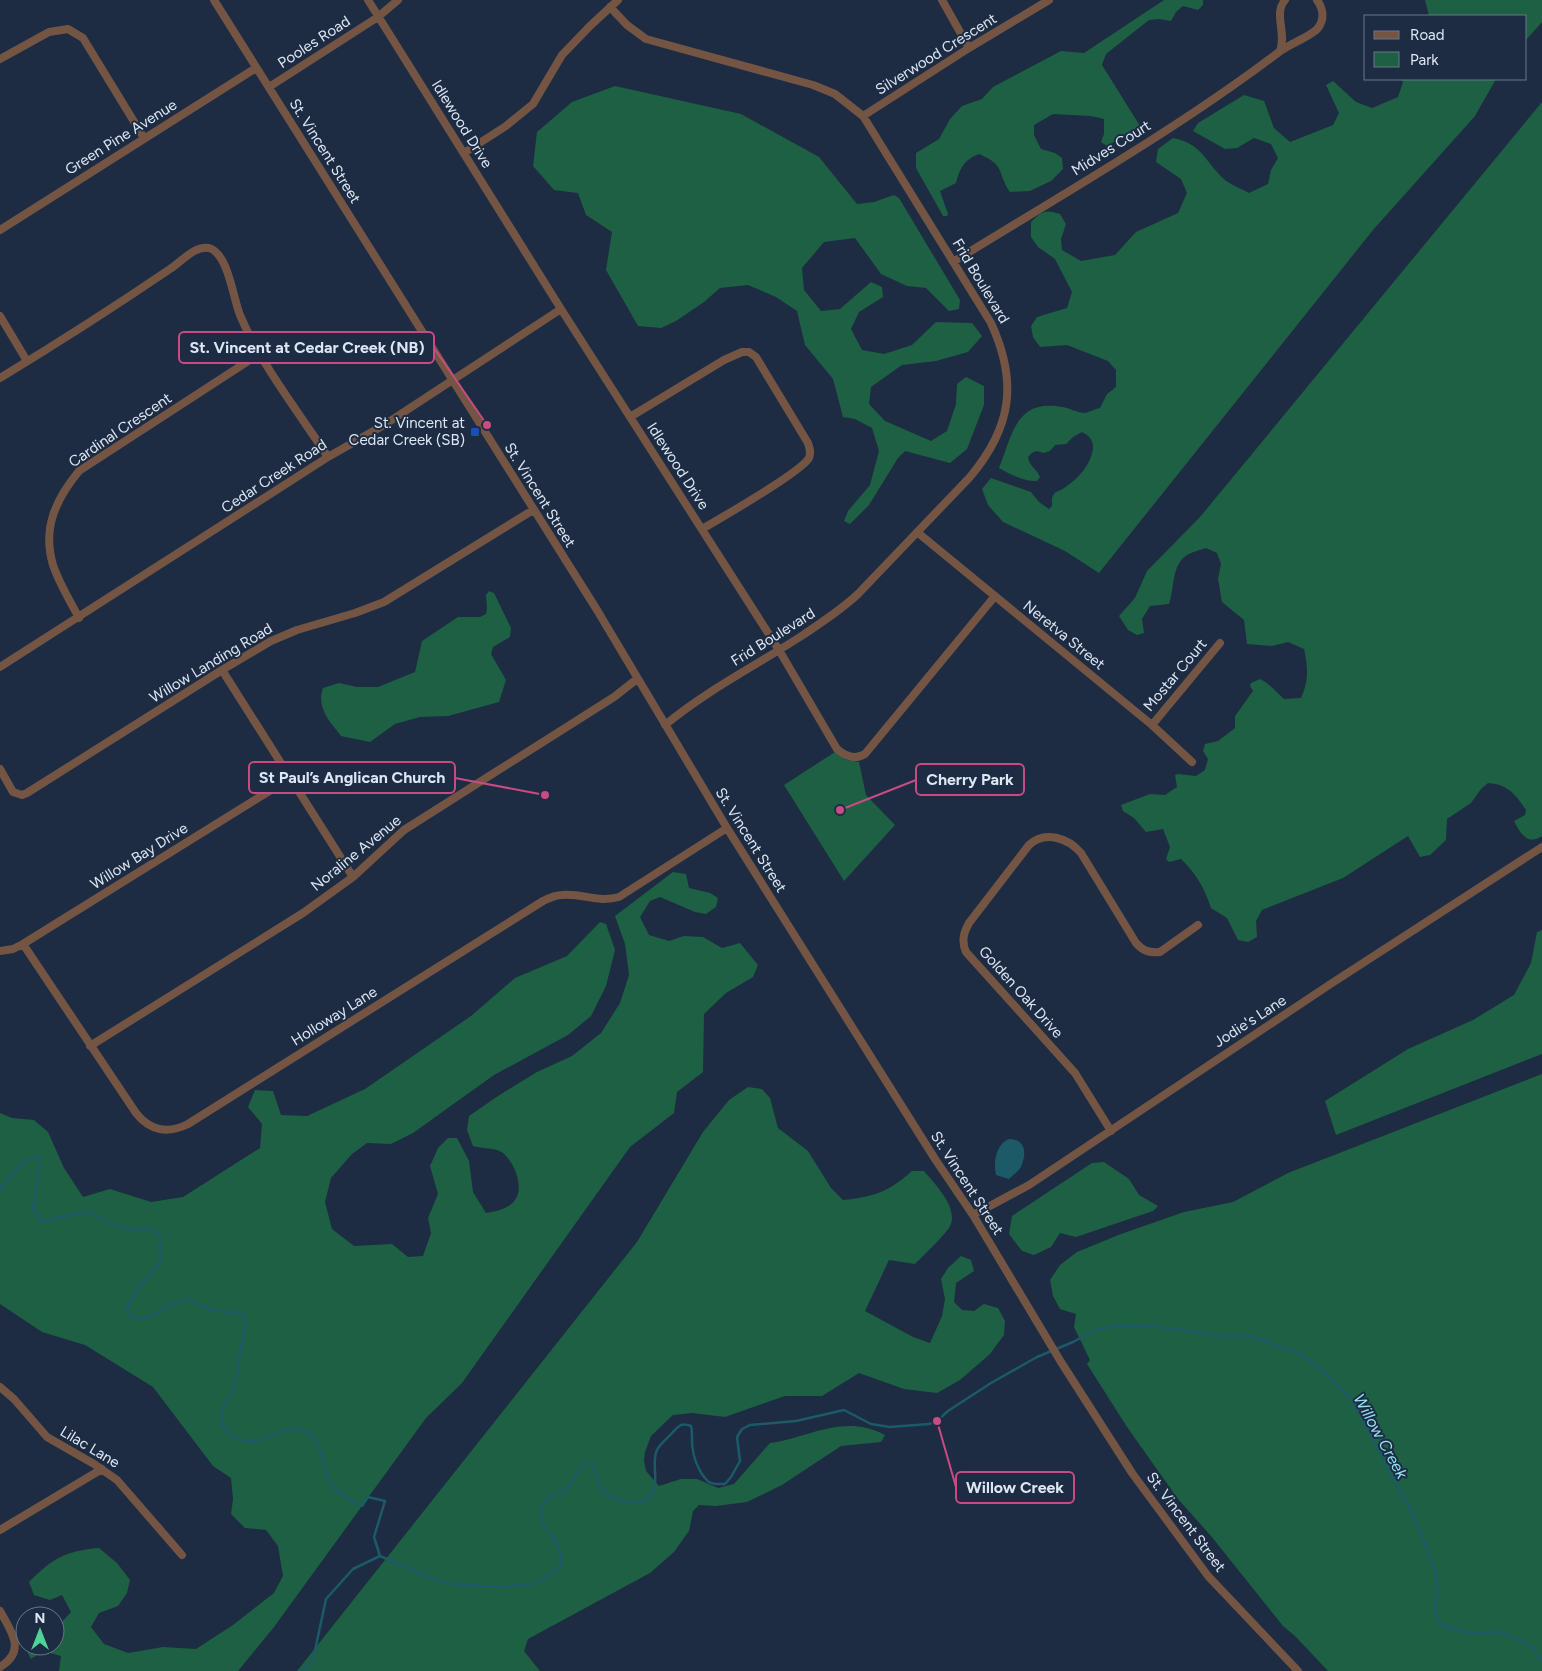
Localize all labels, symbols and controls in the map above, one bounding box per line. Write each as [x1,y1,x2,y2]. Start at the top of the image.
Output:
street label: Silverwood Crescent [872,9,1000,99]
street label: Pooles Road [274,12,354,72]
legend [1364,15,1527,80]
text: Road [1410,26,1445,44]
text: Park [1410,51,1439,69]
street label: Idlewood Drive [428,77,496,171]
street label: Green Pine Avenue [62,95,180,179]
street label: St. Vincent Street [286,95,365,207]
street label: Midves Court [1068,116,1154,180]
street label: Frid Boulevard [949,235,1013,327]
callout: St. Vincent at Cedar Creek (NB) [179,332,434,363]
text: St. Vincent at Cedar Creek (NB) [189,338,425,357]
street label: Cardinal Crescent [65,389,175,471]
place label: St. Vincent at Cedar Creek (SB) [349,414,465,449]
street label: Idlewood Drive [643,419,713,513]
marker: St. Vincent at Cedar Creek (SB) [469,426,481,438]
street label: Cedar Creek Road [218,435,330,517]
street label: St. Vincent Street [501,439,580,551]
street label: Neretva Street [1020,597,1109,674]
street label: Frid Boulevard [728,604,818,670]
street label: Willow Landing Road [146,619,276,707]
street label: Mostar Court [1139,635,1211,715]
callout: St Paul’s Anglican Church [249,762,455,793]
callout: Cherry Park [916,764,1024,795]
text: St Paul’s Anglican Church [259,768,445,787]
text: Cherry Park [926,770,1014,789]
street label: St. Vincent Street [712,784,791,896]
street label: Noraline Avenue [307,811,405,895]
street label: Willow Bay Drive [87,819,191,893]
street label: Golden Oak Drive [975,942,1067,1042]
street label: Holloway Lane [288,982,380,1050]
street label: Jodie's Lane [1210,991,1290,1051]
street label: St. Vincent Street [927,1128,1007,1238]
water label: Willow Creek [1349,1391,1412,1483]
street label: Lilac Lane [57,1422,123,1472]
street label: St. Vincent Street [1143,1469,1229,1576]
callout: Willow Creek [956,1472,1074,1503]
text: Willow Creek [966,1478,1064,1497]
north arrow [15,1606,65,1656]
text: N [35,1610,45,1627]

